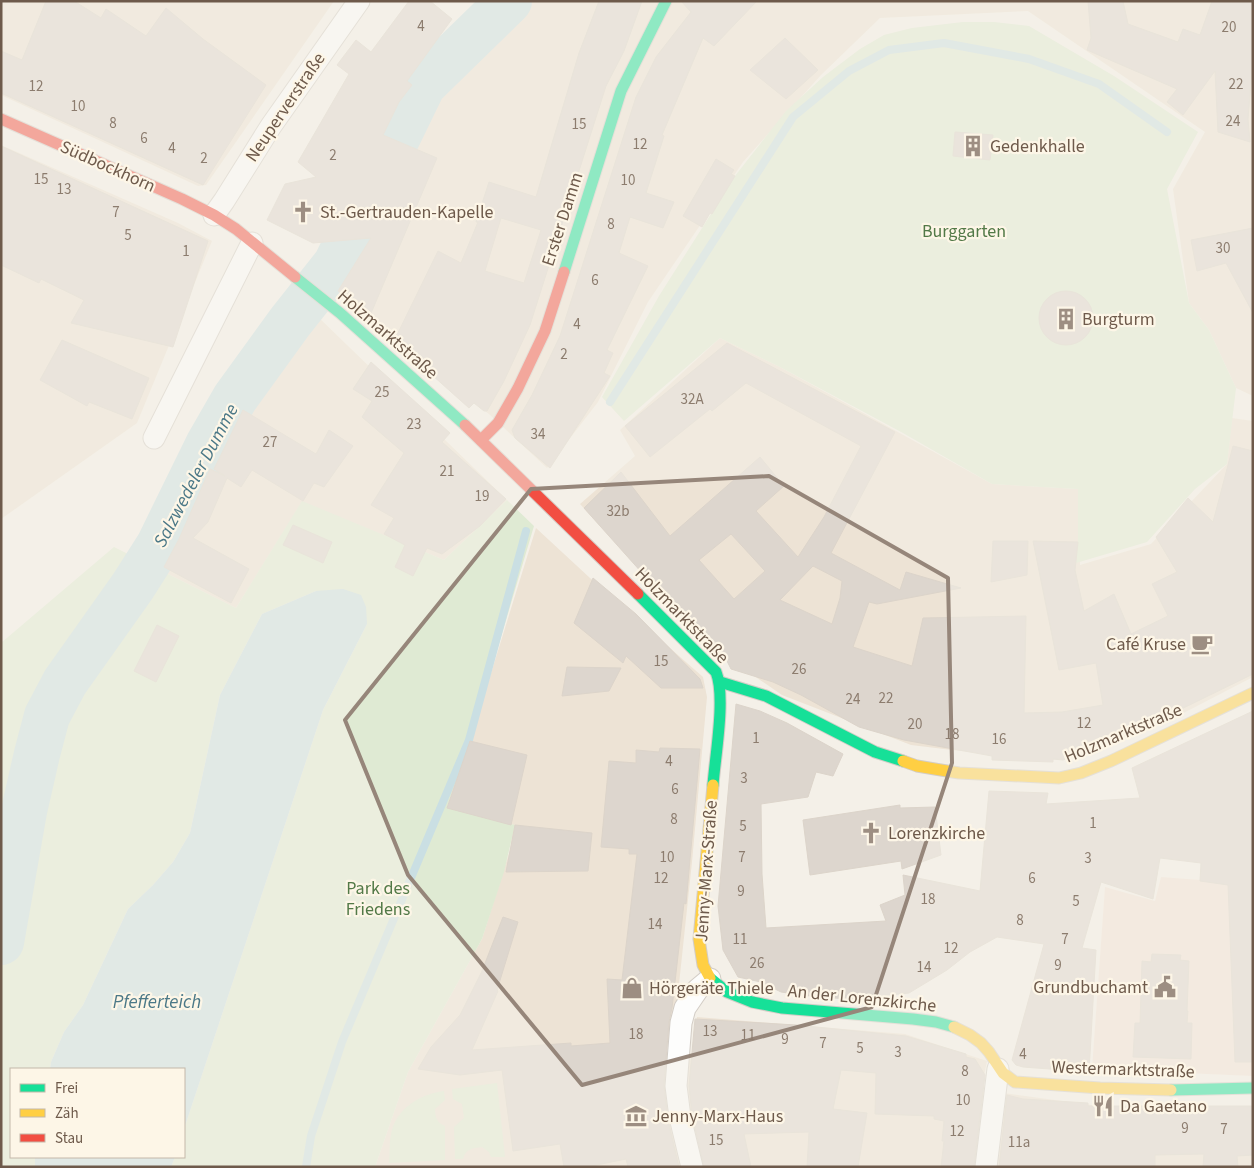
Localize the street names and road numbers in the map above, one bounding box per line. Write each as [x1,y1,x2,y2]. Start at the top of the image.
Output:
street label: Neuperverstraße [240,48,331,167]
street label: Südbockhorn [56,134,159,199]
street label: Erster Damm [536,169,589,269]
street label: Holzmarktstraße [332,284,443,385]
street label: Holzmarktstraße [629,561,734,669]
street label: Holzmarktstraße [1060,697,1186,770]
street label: Jenny-Marx-Straße [689,799,724,943]
street label: An der Lorenzkirche [786,978,937,1019]
street label: Westermarktstraße [1051,1055,1195,1084]

